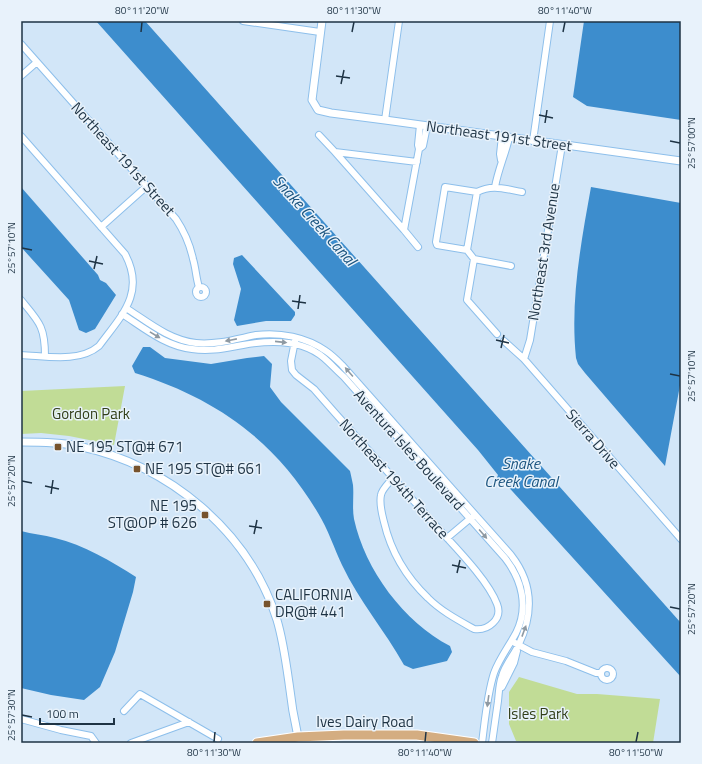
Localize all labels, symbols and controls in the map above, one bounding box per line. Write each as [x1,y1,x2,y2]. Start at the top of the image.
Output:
text: 80°11'20"W [115,3,169,18]
text: 80°11'30"W [327,3,381,18]
text: 80°11'40"W [538,3,592,18]
street label: Northeast 191st Street [66,97,181,221]
street label: Northeast 191st Street [425,114,574,157]
text: 25°57'00"N [684,117,699,169]
water label: Snake Creek Canal [267,169,364,272]
street label: Northeast 3rd Avenue [521,182,566,322]
text: 25°57'10"N [4,222,19,274]
one-way arrow [150,331,160,339]
one-way arrow [225,338,237,344]
one-way arrow [275,339,287,345]
text: 25°57'10"N [684,350,699,402]
one-way arrow [344,367,353,377]
street label: Aventura Isles Boulevard [349,384,470,515]
park label: Gordon Park [52,402,130,425]
street label: Sierra Drive [561,404,626,474]
street label: Northeast 194th Terrace [334,413,455,544]
place label: NE 195 ST@# 671 [66,435,183,458]
marker: NE 195 ST@# 671 [53,442,63,452]
water label: Snake Creek Canal [484,451,559,493]
text: 25°57'20"N [4,455,19,507]
place label: NE 195 ST@# 661 [145,457,262,480]
marker: NE 195 ST@# 661 [132,464,142,474]
place label: NE 195 ST@OP # 626 [108,494,197,534]
marker: NE 195 ST@OP # 626 [200,510,210,520]
one-way arrow [479,529,488,539]
place label: CALIFORNIA DR@# 441 [275,583,353,623]
text: 25°57'20"N [684,583,699,635]
marker: CALIFORNIA DR@# 441 [262,599,272,609]
one-way arrow [521,625,527,637]
text: 25°57'30"N [4,689,19,741]
one-way arrow [485,695,491,708]
scale bar [40,700,114,726]
park label: Isles Park [508,702,568,725]
text: 100 m [46,704,79,723]
street label: Ives Dairy Road [316,710,414,733]
text: 80°11'30"W [187,745,241,760]
text: 80°11'40"W [398,745,452,760]
text: 80°11'50"W [609,745,663,760]

